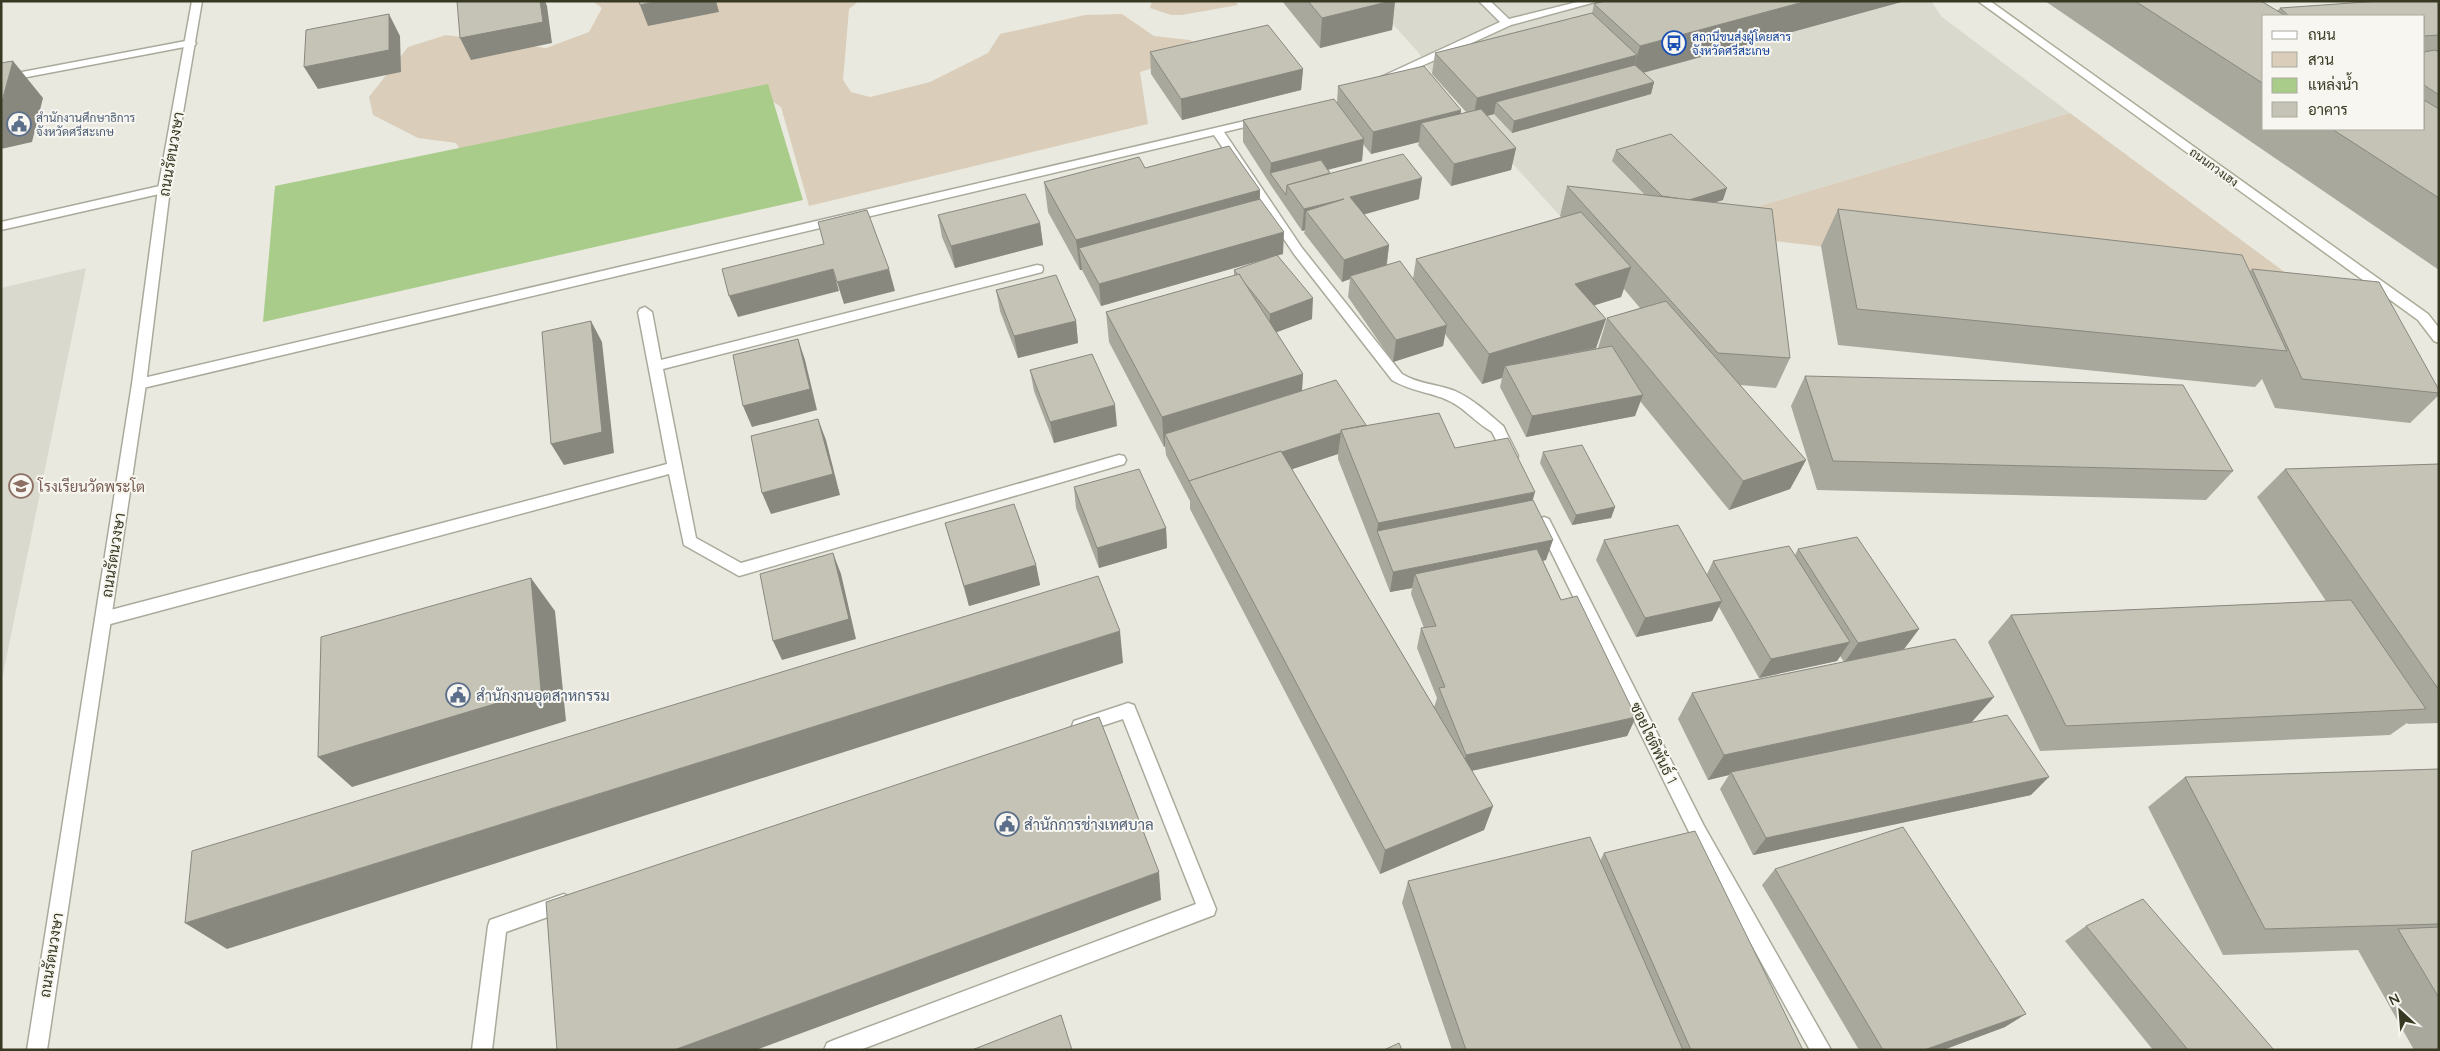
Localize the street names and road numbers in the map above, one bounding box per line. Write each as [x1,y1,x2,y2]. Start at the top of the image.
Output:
street label: ถนนรัตนวงษา [154,110,188,198]
street label: ถนนกวงเฮง [2187,144,2241,190]
street label: ถนนรัตนวงษา [97,511,129,599]
street label: ซอยโชติพันธ์ 1 [1626,699,1682,787]
street label: ถนนรัตนวงษา [35,911,67,999]

